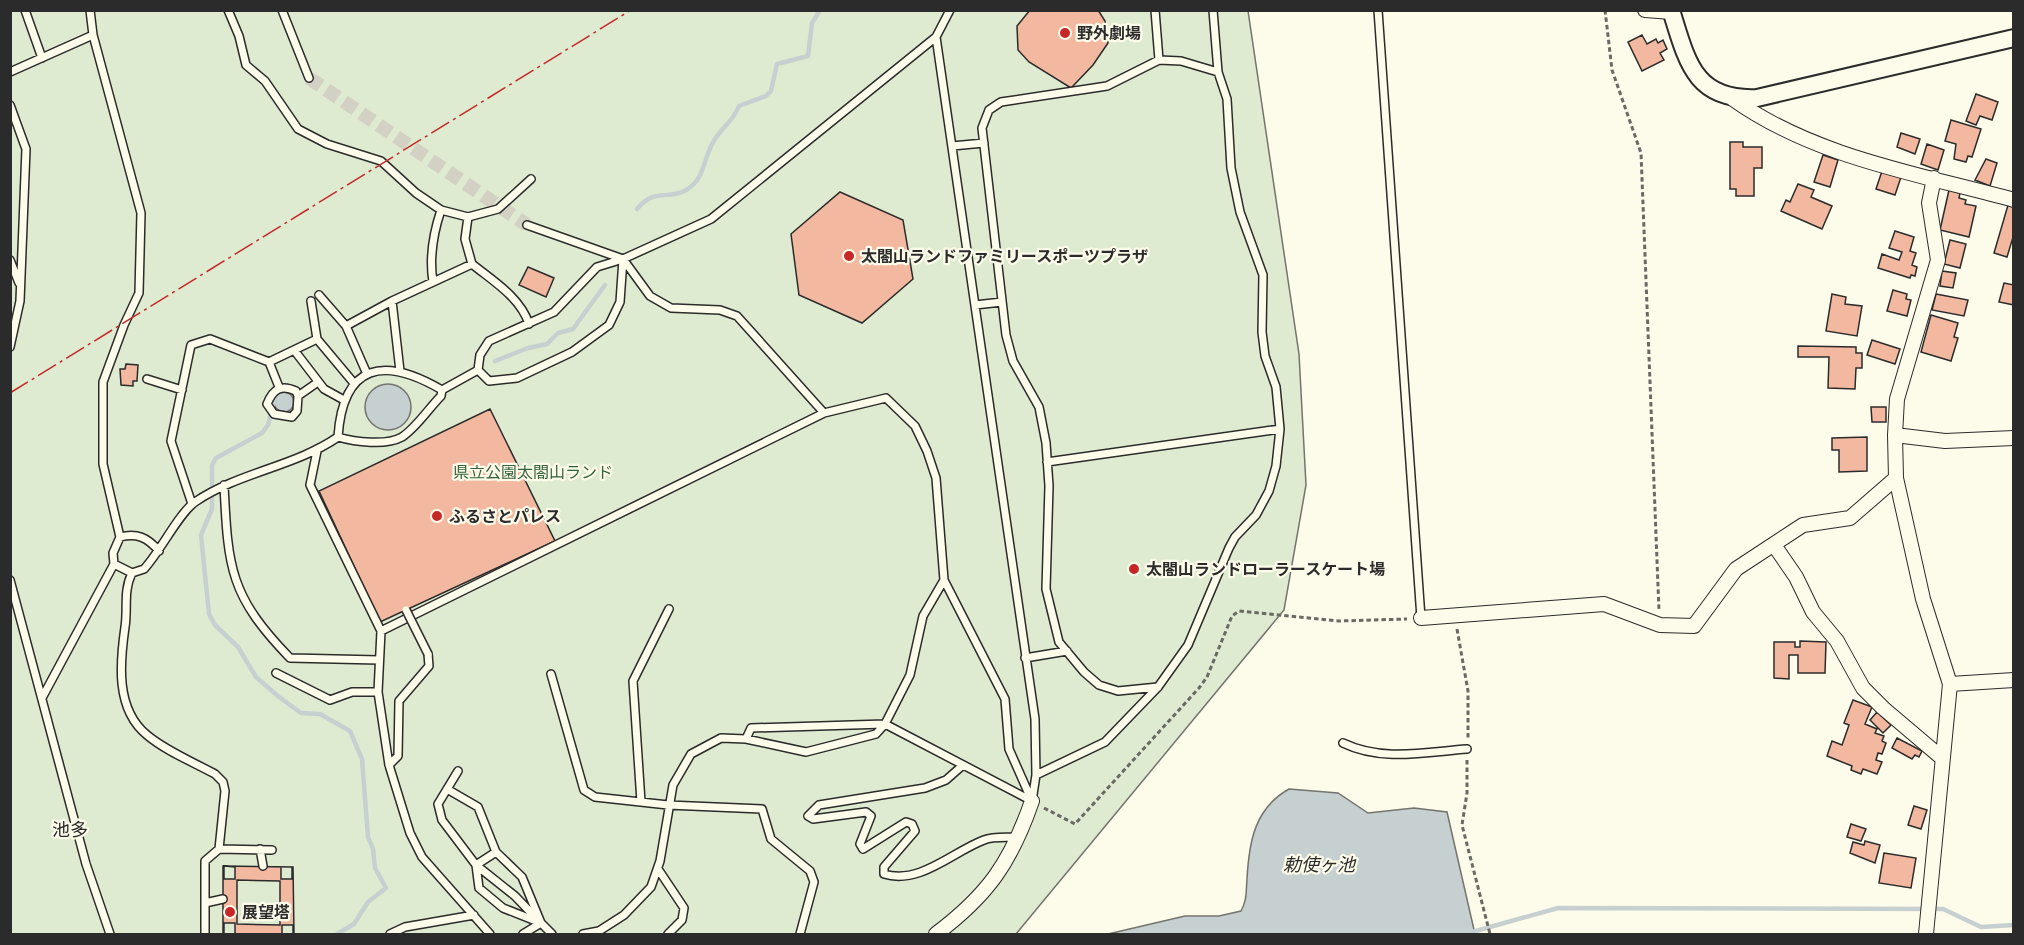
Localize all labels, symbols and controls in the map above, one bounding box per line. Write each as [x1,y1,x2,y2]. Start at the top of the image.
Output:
place label: 野外劇場 [1077,23,1141,42]
marker: 野外劇場 [1058,26,1072,40]
place label: 太閤山ランドファミリースポーツプラザ [861,246,1148,265]
marker: 太閤山ランドファミリースポーツプラザ [842,249,856,263]
park label: 県立公園太閤山ランド [453,462,613,481]
place label: ふるさとパレス [449,506,561,525]
marker: ふるさとパレス [430,509,444,523]
place label: 太閤山ランドローラースケート場 [1146,559,1385,578]
marker: 太閤山ランドローラースケート場 [1127,562,1141,576]
district label: 池多 [52,818,88,840]
water label: 勅使ヶ池 [1283,853,1357,875]
place label: 展望塔 [242,902,290,921]
marker: 展望塔 [223,905,237,919]

